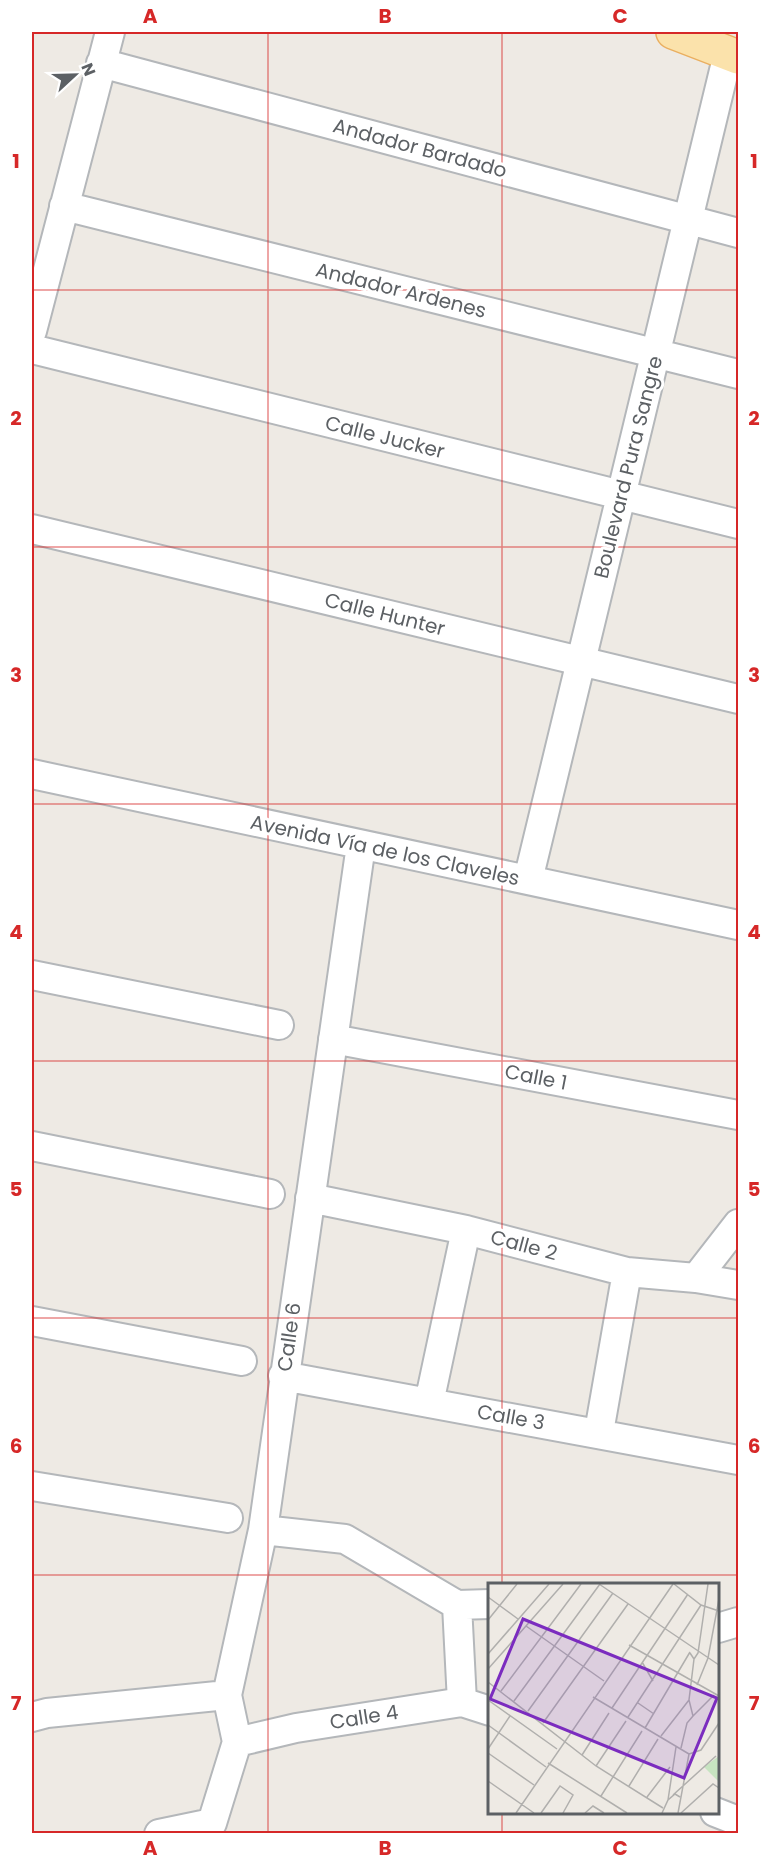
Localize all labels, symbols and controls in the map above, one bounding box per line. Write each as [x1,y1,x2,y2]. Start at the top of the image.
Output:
text: A [143,2,158,30]
text: B [378,2,392,30]
text: C [612,2,628,30]
north arrow [45,45,105,105]
text: N [76,60,101,79]
street label: Andador Bardado [330,111,510,185]
text: 1 [12,147,20,175]
text: 1 [750,147,758,175]
street label: Andador Ardenes [313,255,489,325]
street label: Boulevard Pura Sangre [587,353,669,581]
text: 2 [10,404,22,432]
text: 2 [748,404,760,432]
street label: Calle Jucker [322,409,448,465]
street label: Calle Hunter [322,586,448,642]
text: 3 [10,661,22,689]
text: 3 [748,661,760,689]
street label: Avenida Vía de los Claveles [248,808,522,892]
text: 4 [9,918,23,946]
text: 4 [747,918,761,946]
street label: Calle 1 [502,1057,570,1097]
text: 5 [10,1175,23,1203]
text: 5 [748,1175,761,1203]
street label: Calle 2 [488,1223,560,1267]
street label: Calle 6 [270,1301,308,1373]
street label: Calle 3 [475,1397,547,1437]
text: 6 [10,1432,22,1460]
text: 6 [748,1432,760,1460]
inset map [488,1583,719,1814]
text: 7 [11,1689,22,1717]
text: 7 [749,1689,760,1717]
street label: Calle 4 [328,1698,400,1736]
text: A [143,1834,158,1862]
text: B [378,1834,392,1862]
text: C [612,1834,628,1862]

